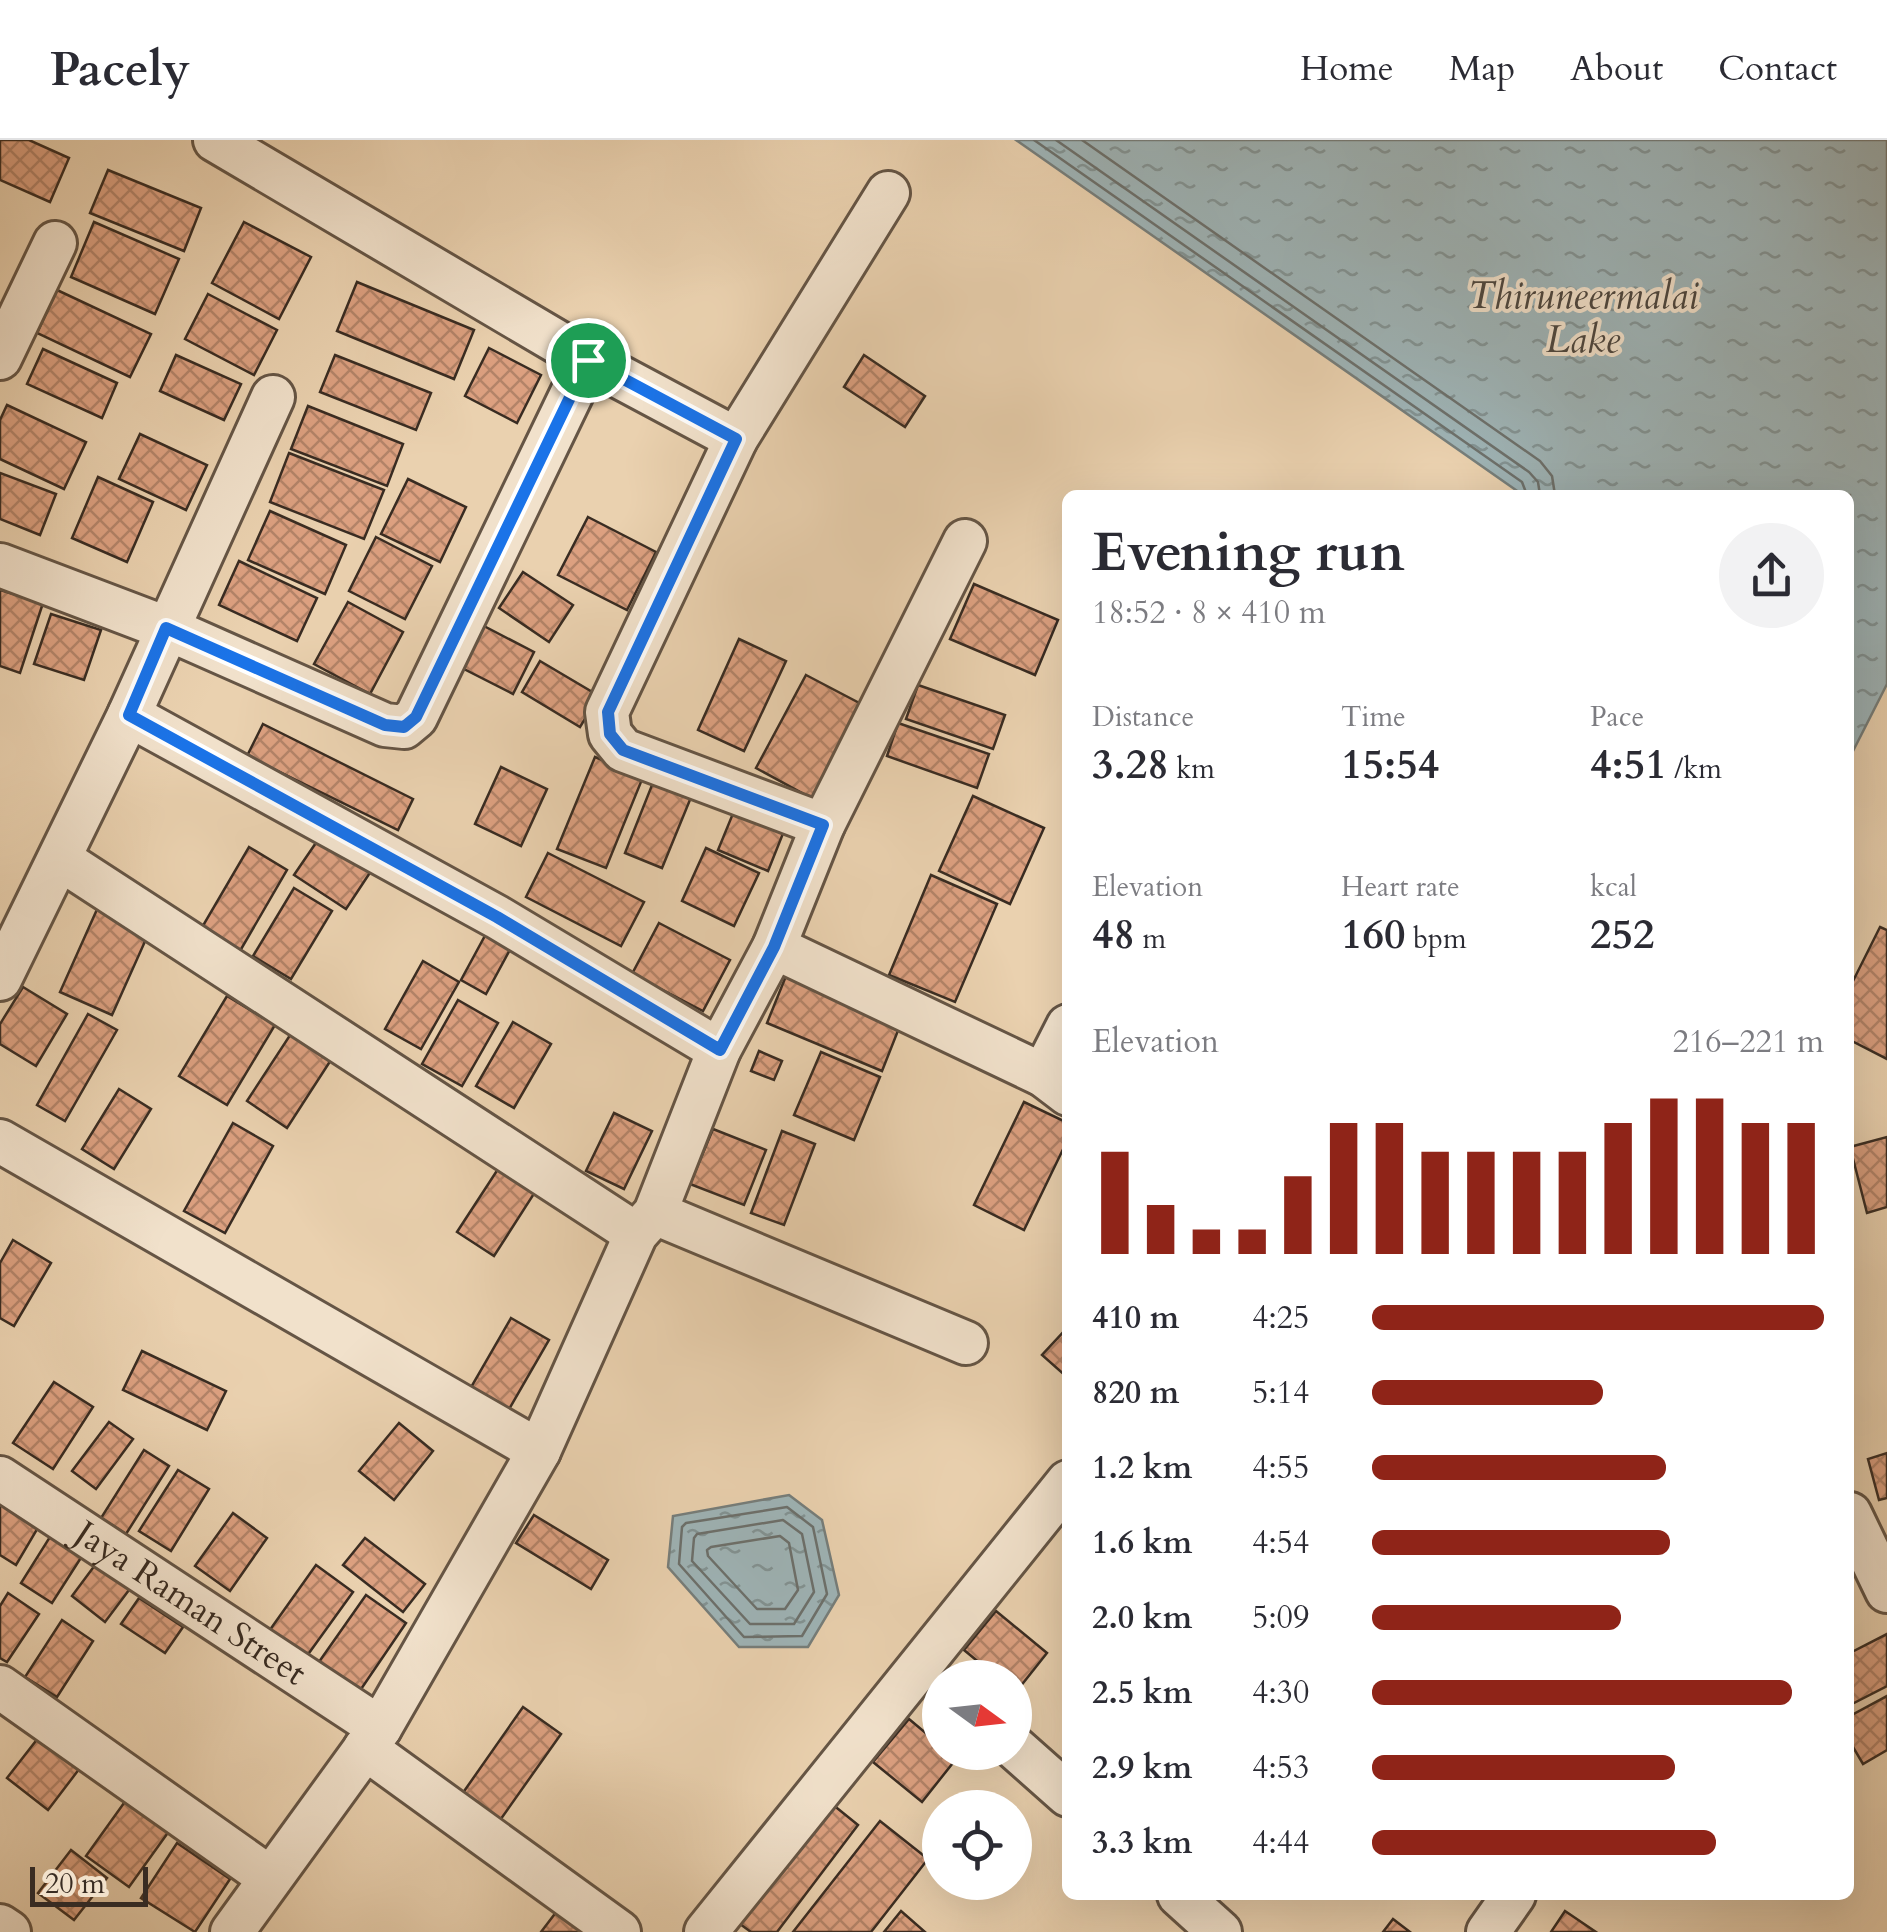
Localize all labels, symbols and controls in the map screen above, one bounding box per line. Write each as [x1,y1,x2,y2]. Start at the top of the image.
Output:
text: Pacely [50,37,190,102]
text: Home [1300,45,1394,93]
text: Map [1449,45,1515,93]
text: About [1570,45,1663,93]
text: Contact [1718,45,1837,93]
water label: Thiruneermalai Lake [1468,270,1699,366]
pin [546,318,631,403]
icon: arrive [561,333,616,388]
text: Evening run [1092,516,1405,590]
button: share [1719,523,1824,628]
text: 18:52 · 8 × 410 m [1092,591,1326,635]
text: Distance [1092,698,1194,736]
text: Time [1341,698,1406,736]
text: Pace [1590,698,1644,736]
text: 3.28 [1092,736,1169,793]
text: 15:54 [1341,736,1439,793]
text: 4:51 [1590,736,1667,793]
text: km [1169,750,1215,788]
text: /km [1667,750,1722,788]
text: Elevation [1092,868,1203,906]
text: Heart rate [1341,868,1460,906]
text: kcal [1590,868,1637,906]
text: 48 [1092,906,1135,963]
text: 160 [1341,906,1406,963]
text: 252 [1590,906,1655,963]
text: m [1135,920,1166,958]
text: bpm [1406,920,1467,958]
text: Elevation [1092,1020,1219,1064]
text: 216–221 m [1672,1020,1824,1064]
text: 410 m [1092,1296,1179,1340]
text: 4:25 [1252,1296,1309,1340]
text: 820 m [1092,1371,1179,1415]
text: 5:14 [1252,1371,1309,1415]
text: 1.2 km [1092,1446,1192,1490]
text: 4:55 [1252,1446,1309,1490]
street label: Jaya Raman Street [61,1507,315,1697]
text: 1.6 km [1092,1521,1192,1565]
text: 4:54 [1252,1521,1309,1565]
text: 2.0 km [1092,1596,1192,1640]
text: 5:09 [1252,1596,1309,1640]
north arrow [922,1660,1032,1770]
map controls [922,1660,1032,1900]
text: 2.5 km [1092,1671,1192,1715]
text: 4:30 [1252,1671,1309,1715]
text: 2.9 km [1092,1746,1192,1790]
text: 4:53 [1252,1746,1309,1790]
button: locate [922,1790,1032,1900]
text: 3.3 km [1092,1821,1192,1865]
text: 4:44 [1252,1821,1309,1865]
scale bar [30,1862,148,1906]
text: 20 m [45,1865,105,1903]

